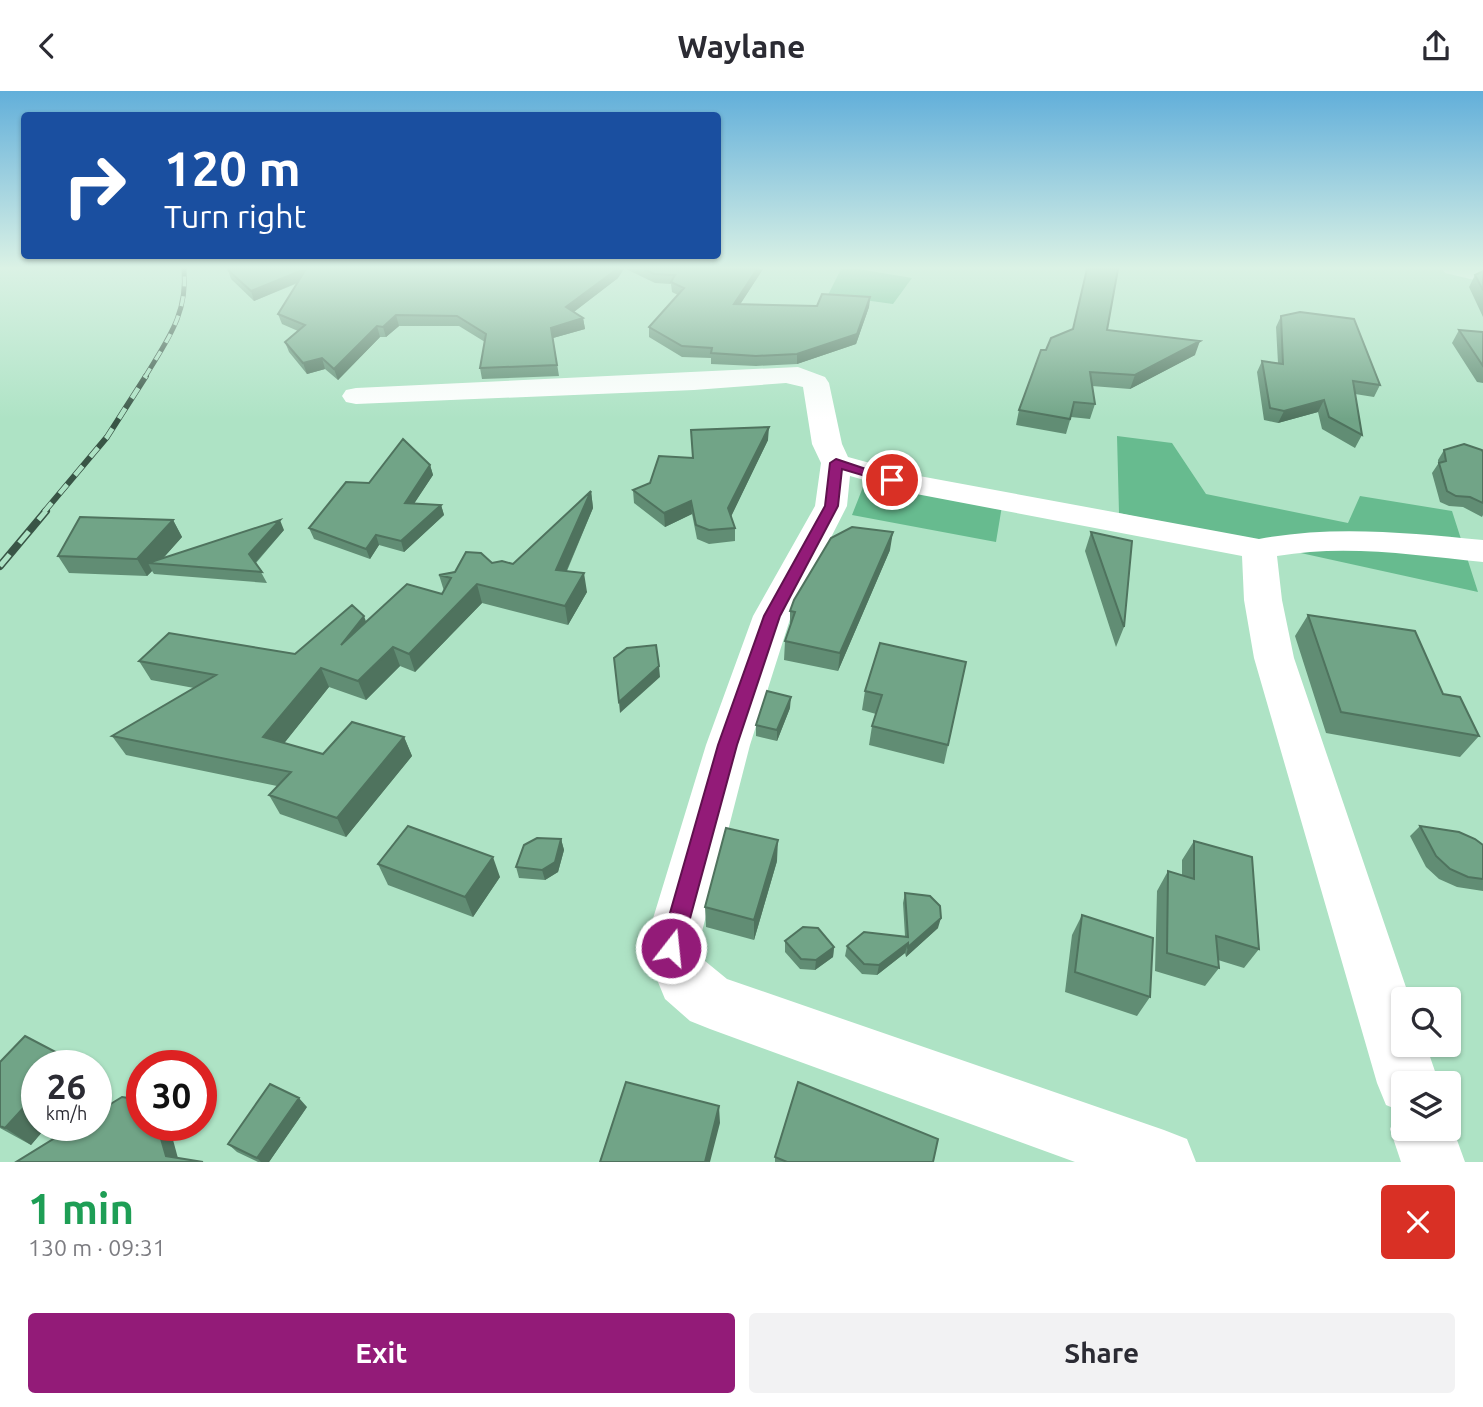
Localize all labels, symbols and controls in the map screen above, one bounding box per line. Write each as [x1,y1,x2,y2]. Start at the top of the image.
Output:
icon: back [28,27,66,65]
icon: share [1417,27,1455,65]
text: Waylane [678,28,805,64]
icon: right [49,140,140,231]
text: 120 m [164,140,301,195]
text: Turn right [164,198,306,234]
pin [862,450,922,510]
icon: arrive [873,461,911,499]
position arrow [634,911,708,985]
map controls [1391,987,1461,1141]
button: search [1391,987,1461,1057]
speed limit sign: 30 [126,1050,217,1141]
text: 26 [47,1066,86,1106]
button: layers [1391,1071,1461,1141]
text: km/h [46,1103,87,1123]
text: 1 min [28,1185,134,1232]
button: close [1381,1185,1455,1259]
text: 130 m · 09:31 [28,1235,166,1260]
button: Exit [28,1313,735,1393]
button: Share [749,1313,1455,1393]

